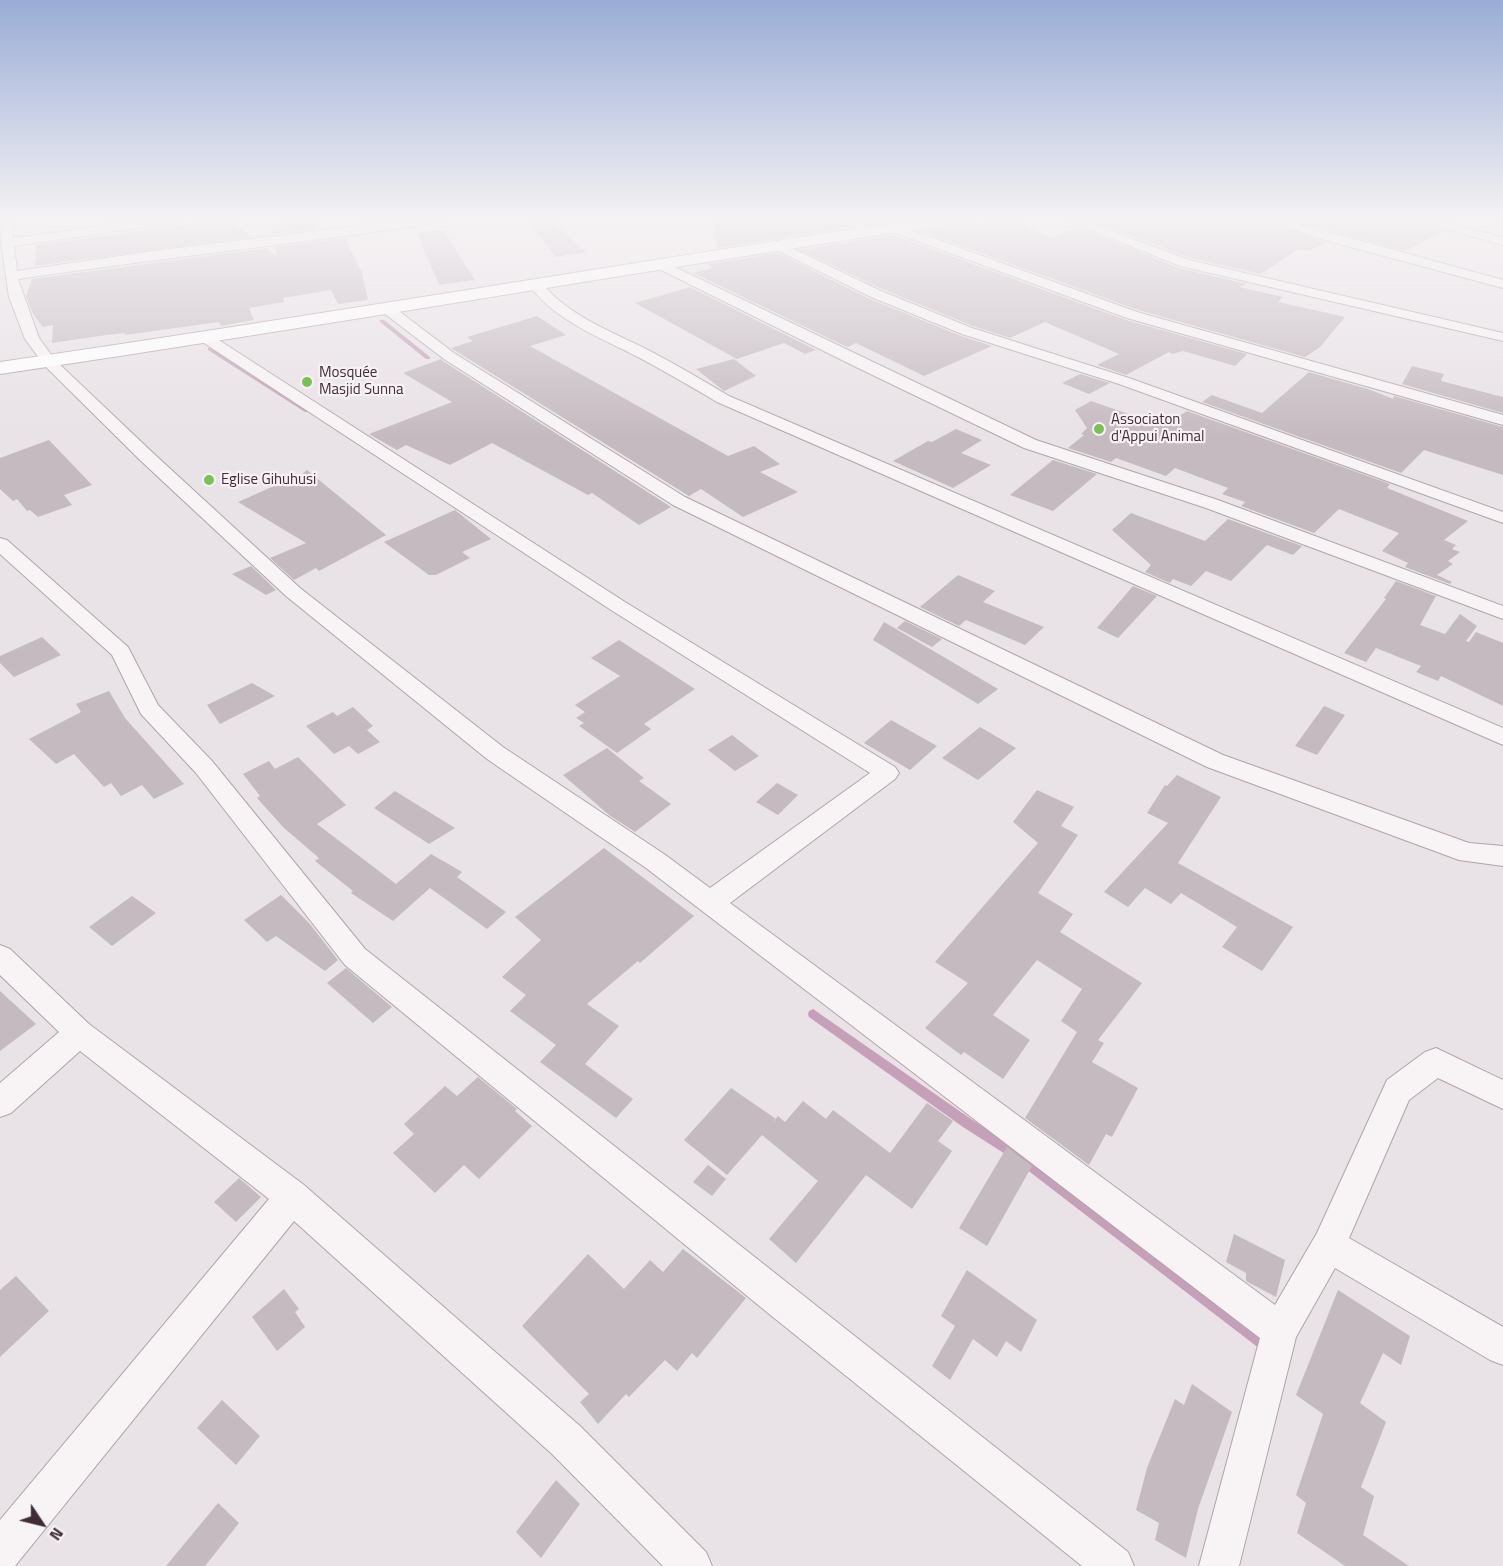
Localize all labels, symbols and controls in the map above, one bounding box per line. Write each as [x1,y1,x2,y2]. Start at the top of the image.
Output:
place label: Mosquée Masjid Sunna [319,364,404,399]
marker: Mosquée Masjid Sunna [300,375,314,389]
place label: Associaton d'Appui Animal [1111,411,1205,446]
marker: Associaton d'Appui Animal [1092,422,1106,436]
place label: Eglise Gihuhusi [221,471,316,489]
marker: Eglise Gihuhusi [202,473,216,487]
north arrow [12,1494,72,1554]
text: N [44,1523,70,1546]

